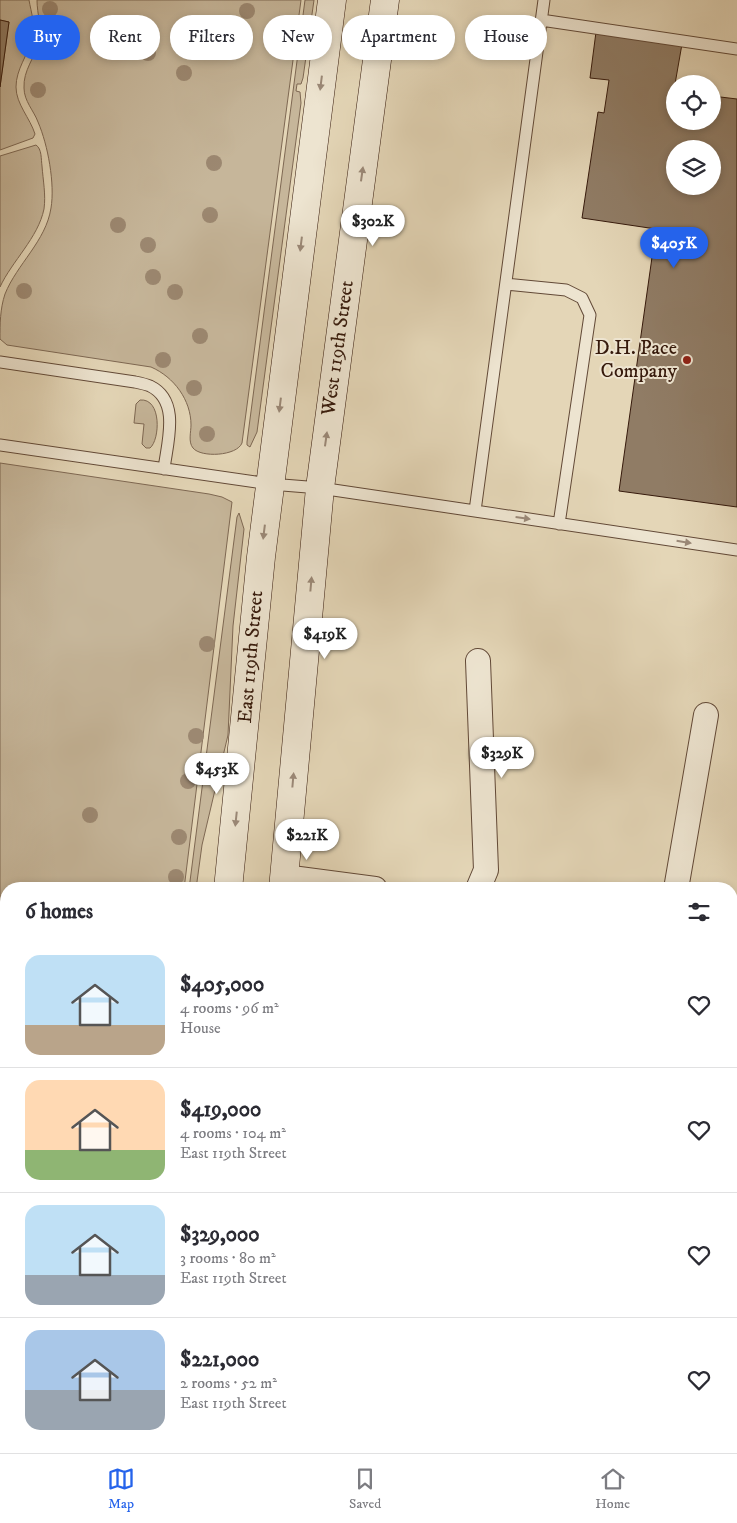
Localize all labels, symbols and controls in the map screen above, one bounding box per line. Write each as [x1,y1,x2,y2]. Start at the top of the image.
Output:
chip: Buy [15,15,80,60]
chip: Rent [90,15,160,60]
chip: Filters [170,15,253,60]
chip: New [263,15,332,60]
chip: Apartment [342,15,455,60]
chip: House [465,15,547,60]
one-way arrow [317,75,325,91]
map controls [666,75,721,195]
button: locate [666,75,721,130]
button: layers [666,140,721,195]
one-way arrow [358,166,366,182]
pin: $302K [338,204,408,247]
text: $302K [352,211,394,231]
pin: $405K [639,226,709,269]
text: $405K [651,233,697,253]
one-way arrow [296,237,304,253]
street label: West 119th Street [316,279,360,418]
place label: D.H. Pace Company [595,336,677,384]
marker: D.H. Pace Company [681,354,693,366]
one-way arrow [276,398,284,414]
one-way arrow [322,431,330,447]
one-way arrow [516,515,532,523]
one-way arrow [260,525,268,541]
one-way arrow [676,539,692,547]
one-way arrow [307,575,315,591]
street label: East 119th Street [233,590,269,724]
pin: $419K [290,618,360,660]
text: $419K [304,624,347,644]
pin: $329K [467,736,537,779]
text: $329K [481,743,523,763]
pin: $453K [182,752,252,795]
text: $453K [196,759,239,779]
one-way arrow [289,772,297,788]
one-way arrow [231,811,239,827]
pin: $221K [272,818,342,861]
text: $221K [286,825,328,845]
icon: filters [685,898,713,926]
text: 6 homes [25,899,93,925]
text: $405,000 [180,972,264,998]
icon: home [65,975,125,1035]
icon: heart [685,991,713,1019]
text: 4 rooms · 96 m² [180,998,279,1018]
text: House [180,1018,221,1038]
text: $419,000 [180,1097,261,1123]
icon: home [65,1100,125,1160]
icon: heart [685,1116,713,1144]
text: 4 rooms · 104 m² [180,1123,286,1143]
text: East 119th Street [180,1143,287,1163]
text: $329,000 [180,1222,260,1248]
icon: home [65,1225,125,1285]
icon: heart [685,1241,713,1269]
text: 3 rooms · 80 m² [180,1248,276,1268]
text: East 119th Street [180,1268,287,1288]
text: $221,000 [180,1347,259,1373]
icon: home [65,1350,125,1410]
icon: heart [685,1366,713,1394]
text: 2 rooms · 52 m² [180,1373,277,1393]
text: East 119th Street [180,1393,287,1413]
tab: Map [107,1465,135,1513]
tab: Saved [349,1465,381,1513]
tab: Home [595,1465,630,1513]

